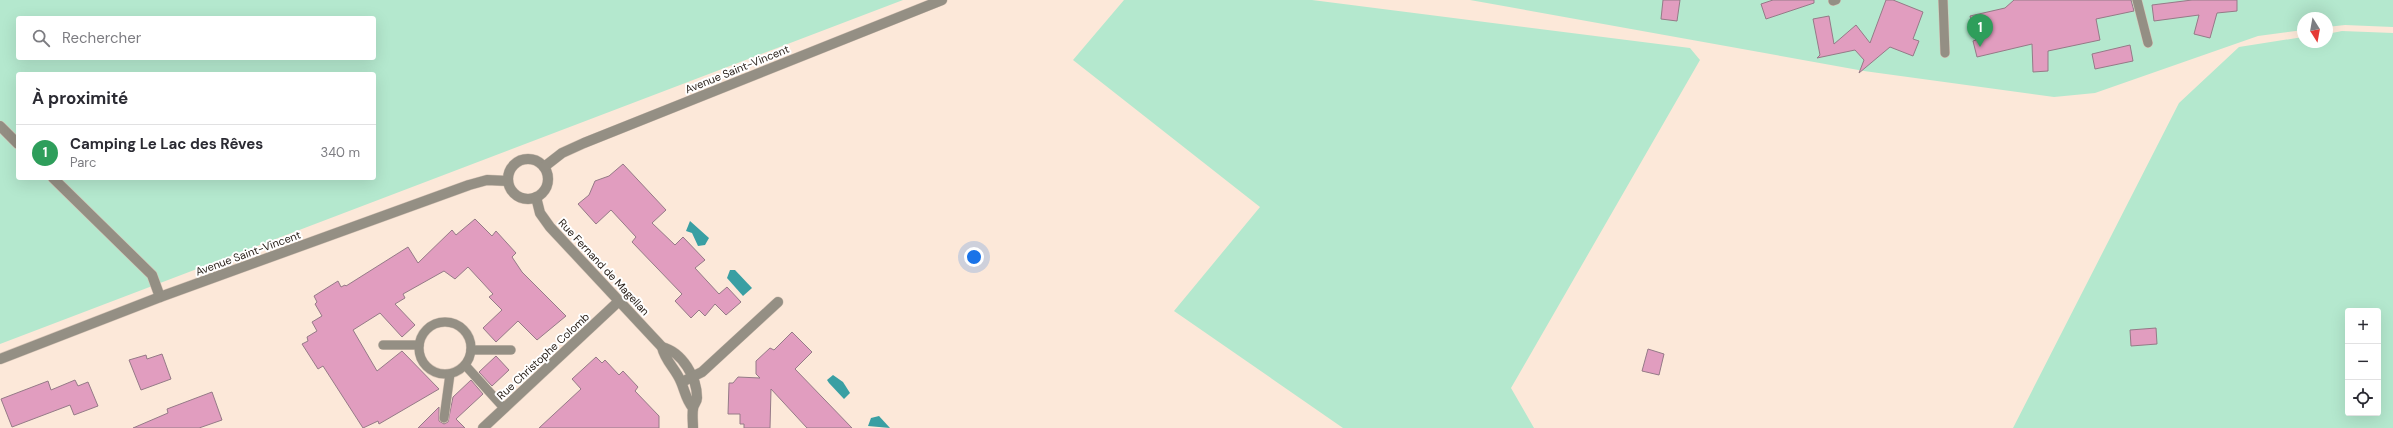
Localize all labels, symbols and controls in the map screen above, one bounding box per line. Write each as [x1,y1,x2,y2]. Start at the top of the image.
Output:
north arrow [2297,12,2333,48]
pin: 1 [1967,14,1993,47]
search box [16,16,376,60]
icon: search [30,27,52,49]
text: Rechercher [62,28,141,48]
street label: Avenue Saint-Vincent [683,42,791,96]
text: À proximité [32,87,128,109]
text: Camping Le Lac des Rêves [70,134,263,154]
text: 1 [43,144,47,161]
text: 340 m [320,144,360,161]
text: Parc [70,154,96,171]
street label: Rue Fernand de Magellan [556,216,652,318]
street label: Avenue Saint-Vincent [193,227,303,279]
your location [964,247,984,267]
map controls [2345,308,2381,416]
button: + [2345,308,2381,344]
street label: Rue Christophe Colomb [494,309,592,403]
button: − [2345,344,2381,380]
button: locate [2345,380,2381,416]

